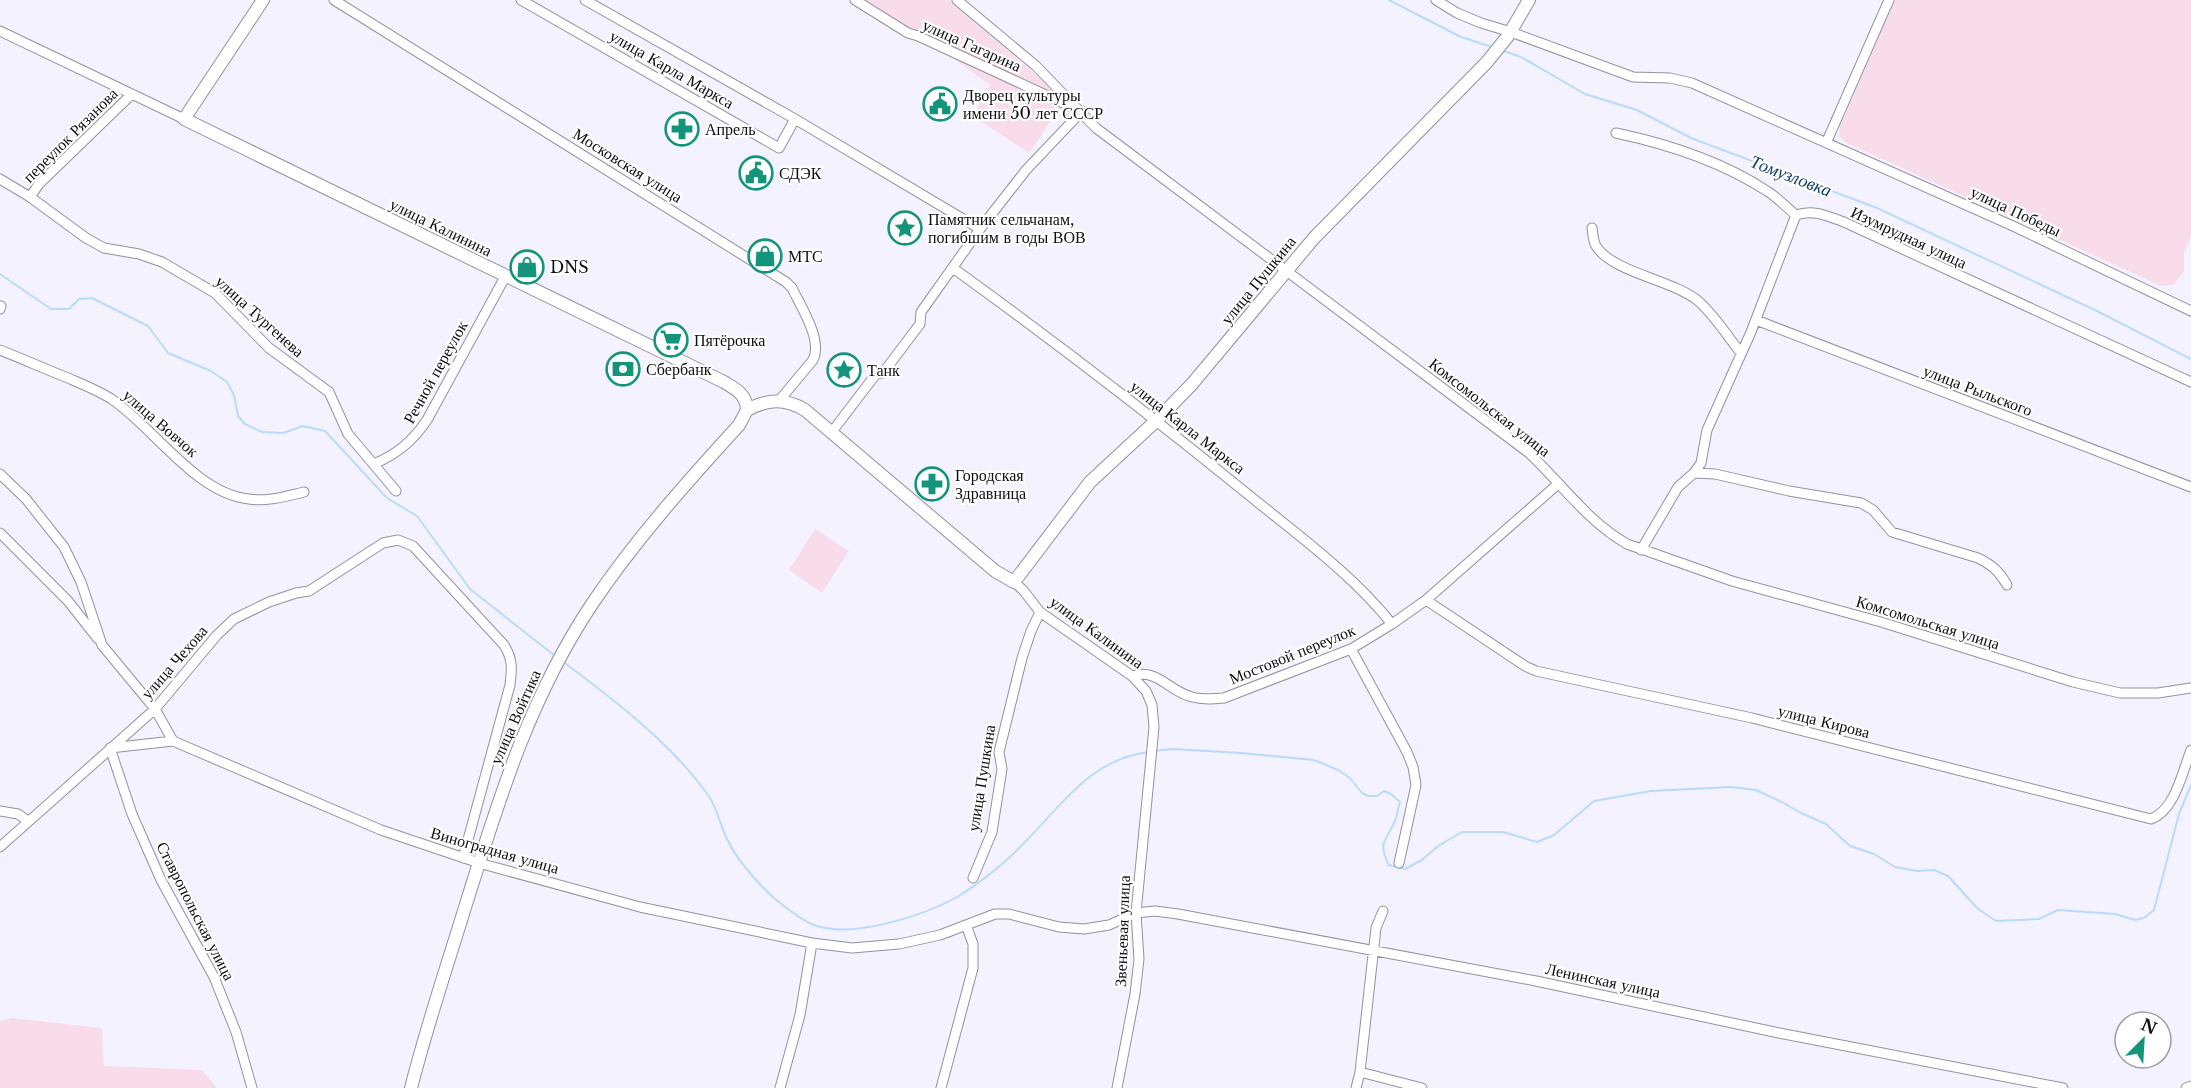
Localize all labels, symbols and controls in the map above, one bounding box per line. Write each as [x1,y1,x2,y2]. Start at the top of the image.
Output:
street label: улица Гагарина [920,14,1024,76]
street label: улица Карла Маркса [606,25,738,113]
street label: переулок Рязанова [18,83,122,187]
place label: Дворец культуры имени 50 лет СССР [963,85,1103,123]
public building icon: Дворец культуры имени 50 лет СССР [922,86,958,122]
pharmacy icon: Апрель [664,111,700,147]
place label: Апрель [705,119,756,139]
street label: Московская улица [570,123,686,207]
water label: Томузловка [1747,150,1835,202]
public building icon: СДЭК [738,155,774,191]
place label: СДЭК [779,163,822,183]
street label: улица Победы [1968,181,2065,241]
street label: улица Калинина [387,194,495,260]
street label: Изумрудная улица [1848,201,1970,273]
place label: Памятник сельчанам, погибшим в годы ВОВ [928,209,1086,247]
place icon: Памятник сельчанам, погибшим в годы ВОВ [887,210,923,246]
street label: улица Пушкина [1216,232,1300,328]
shop icon: МТС [747,238,783,274]
place label: МТС [788,246,823,266]
shop icon: DNS [509,249,545,285]
place label: DNS [550,257,589,277]
street label: улица Тургенева [211,271,309,361]
street label: Речной переулок [398,317,472,427]
supermarket icon: Пятёрочка [653,322,689,358]
place label: Пятёрочка [694,330,765,350]
bank icon: Сбербанк [605,351,641,387]
place icon: Танк [826,352,862,388]
street label: Комсомольская улица [1425,353,1555,461]
place label: Сбербанк [646,359,712,379]
place label: Танк [867,360,900,380]
street label: улица Рыльского [1921,360,2035,420]
street label: улица Карла Маркса [1127,376,1249,478]
street label: улица Вовчок [119,385,203,461]
place label: Городская Здравница [955,465,1026,503]
pharmacy icon: Городская Здравница [914,466,950,502]
street label: улица Калинина [1046,591,1148,673]
street label: Комсомольская улица [1854,591,2002,653]
street label: Мостовой переулок [1226,620,1358,688]
street label: улица Чехова [137,621,211,703]
street label: улица Войтика [485,667,545,767]
street label: улица Кирова [1776,700,1872,742]
street label: улица Пушкина [963,723,999,833]
street label: Виноградная улица [428,822,562,878]
street label: Ставропольская улица [152,838,240,984]
street label: Звеньевая улица [1110,875,1134,987]
street label: Ленинская улица [1544,958,1662,1002]
north arrow [2113,1010,2173,1070]
text: N [2138,1014,2160,1038]

